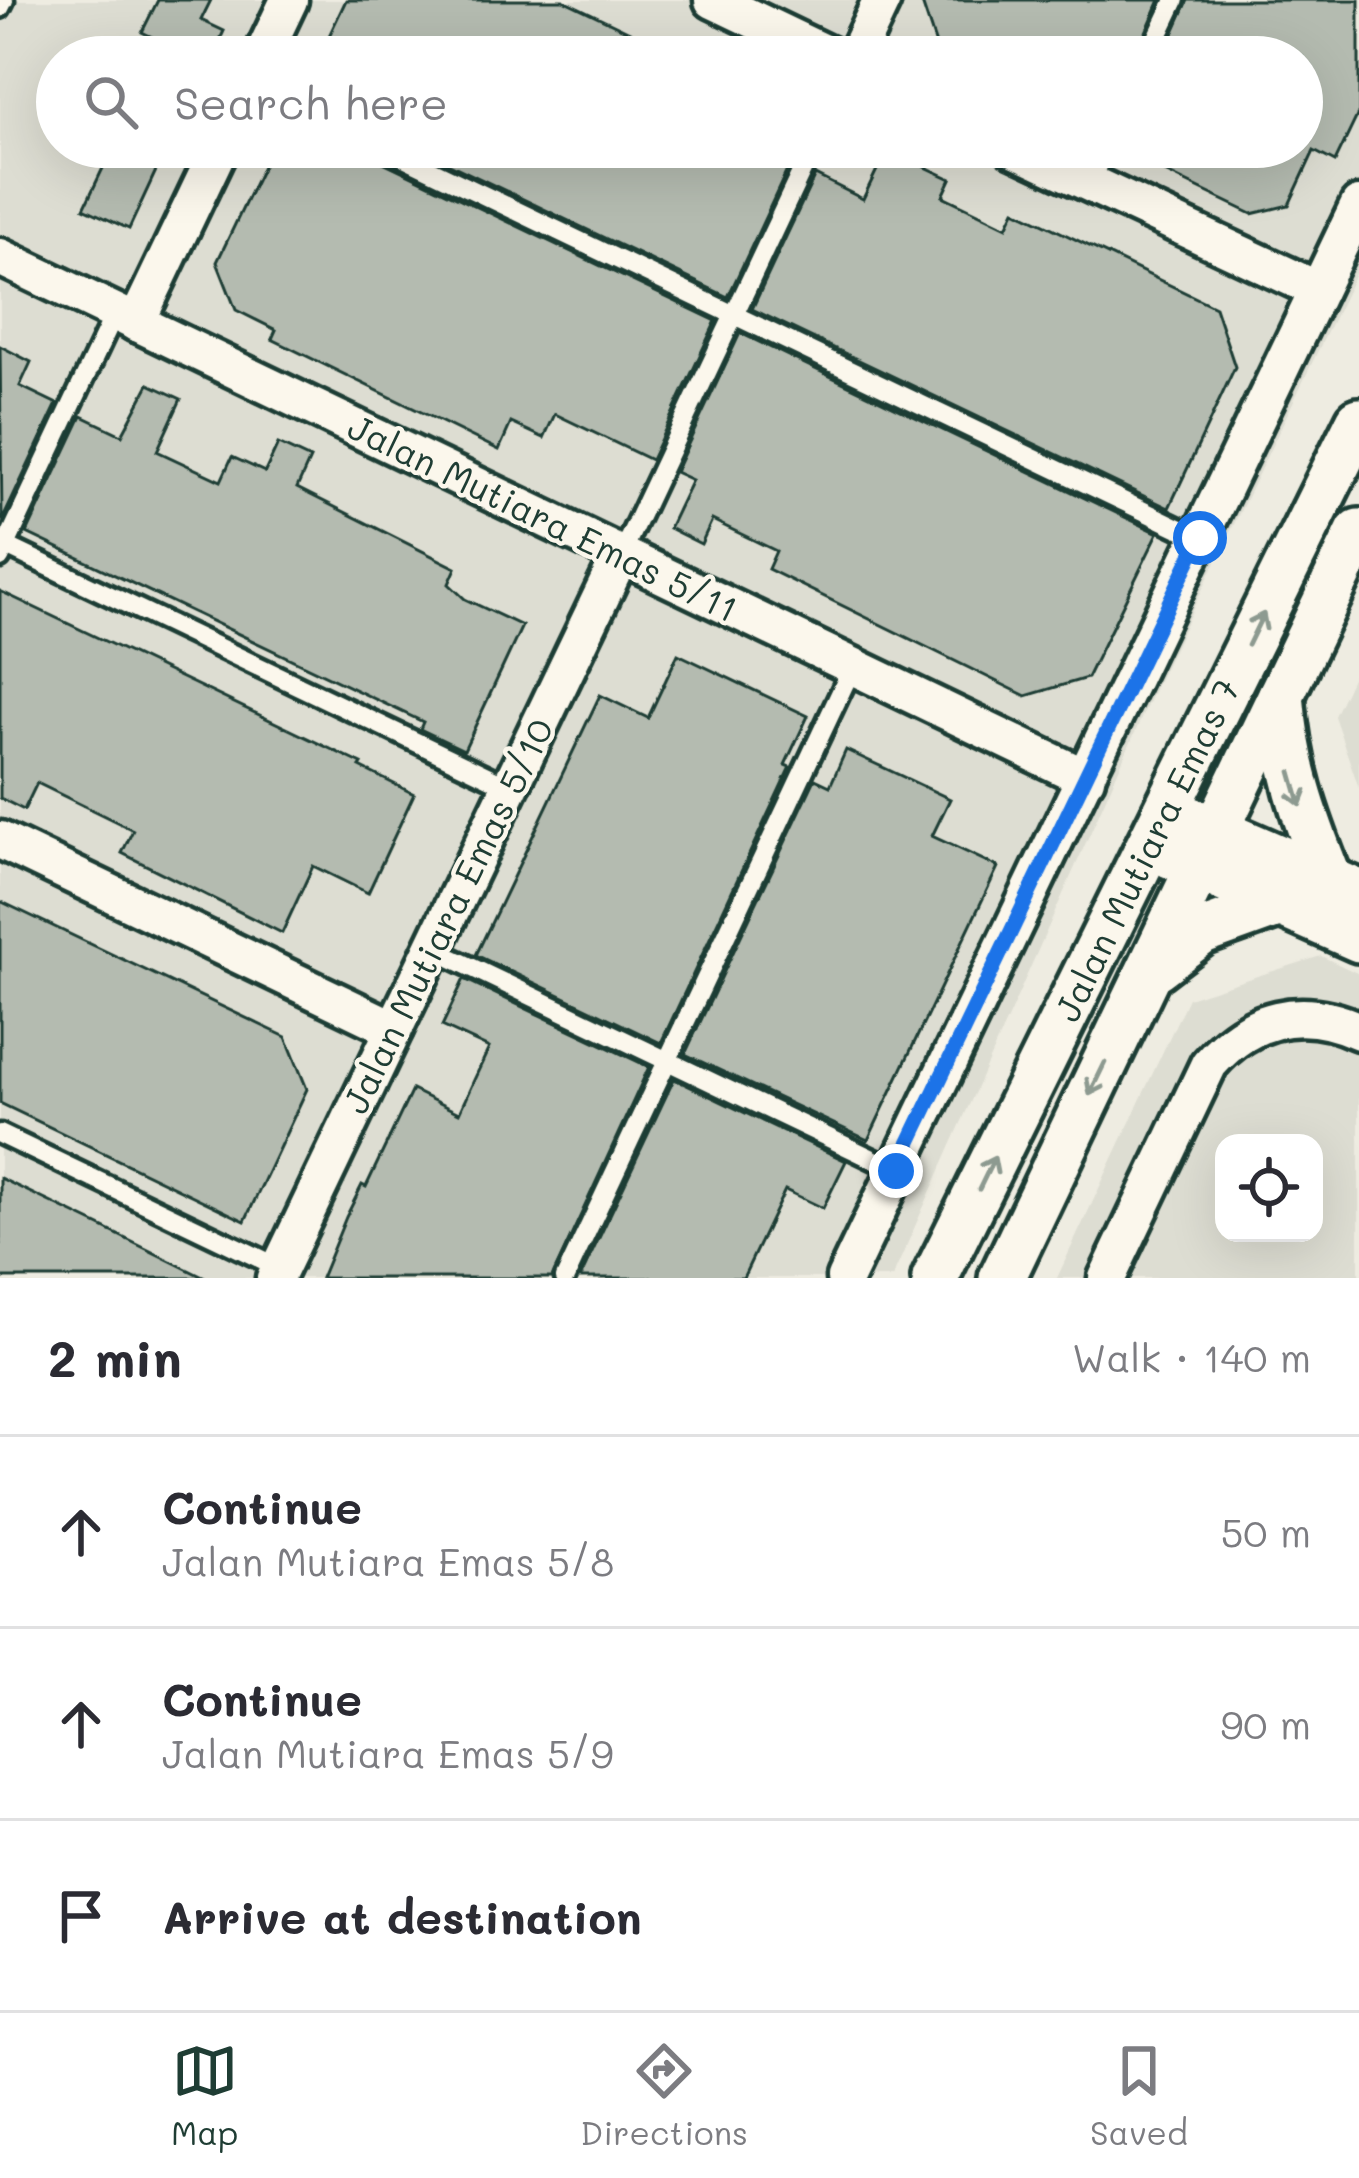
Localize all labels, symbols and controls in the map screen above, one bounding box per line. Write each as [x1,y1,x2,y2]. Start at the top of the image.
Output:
search box [36,36,1323,168]
icon: search [78,69,144,135]
text: Search here [174,73,448,131]
street label: Jalan Mutiara Emas 5/11 [341,402,746,632]
route start [1173,511,1227,565]
one-way arrow [1246,612,1268,648]
street label: Jalan Mutiara Emas 7 [1042,670,1249,1028]
street label: Jalan Mutiara Emas 5/10 [330,710,563,1121]
one-way arrow [1287,769,1309,807]
one-way arrow [1085,1061,1108,1096]
map controls [1215,1134,1323,1242]
button: locate [1215,1134,1323,1242]
route end [869,1144,923,1198]
one-way arrow [976,1156,999,1191]
text: 2 min [48,1323,182,1390]
text: Walk · 140 m [1072,1331,1311,1382]
text: Continue [162,1477,362,1535]
icon: ahead [48,1499,114,1565]
text: 50 m [1221,1506,1311,1557]
text: Jalan Mutiara Emas 5/8 [162,1535,614,1586]
text: Continue [162,1669,362,1727]
icon: ahead [48,1691,114,1757]
text: 90 m [1220,1698,1311,1749]
text: Jalan Mutiara Emas 5/9 [162,1727,613,1778]
icon: arrive [48,1883,114,1949]
text: Arrive at destination [162,1887,642,1945]
tab: Map [171,2038,238,2153]
tab: Directions [580,2038,748,2153]
tab: Saved [1090,2038,1188,2153]

